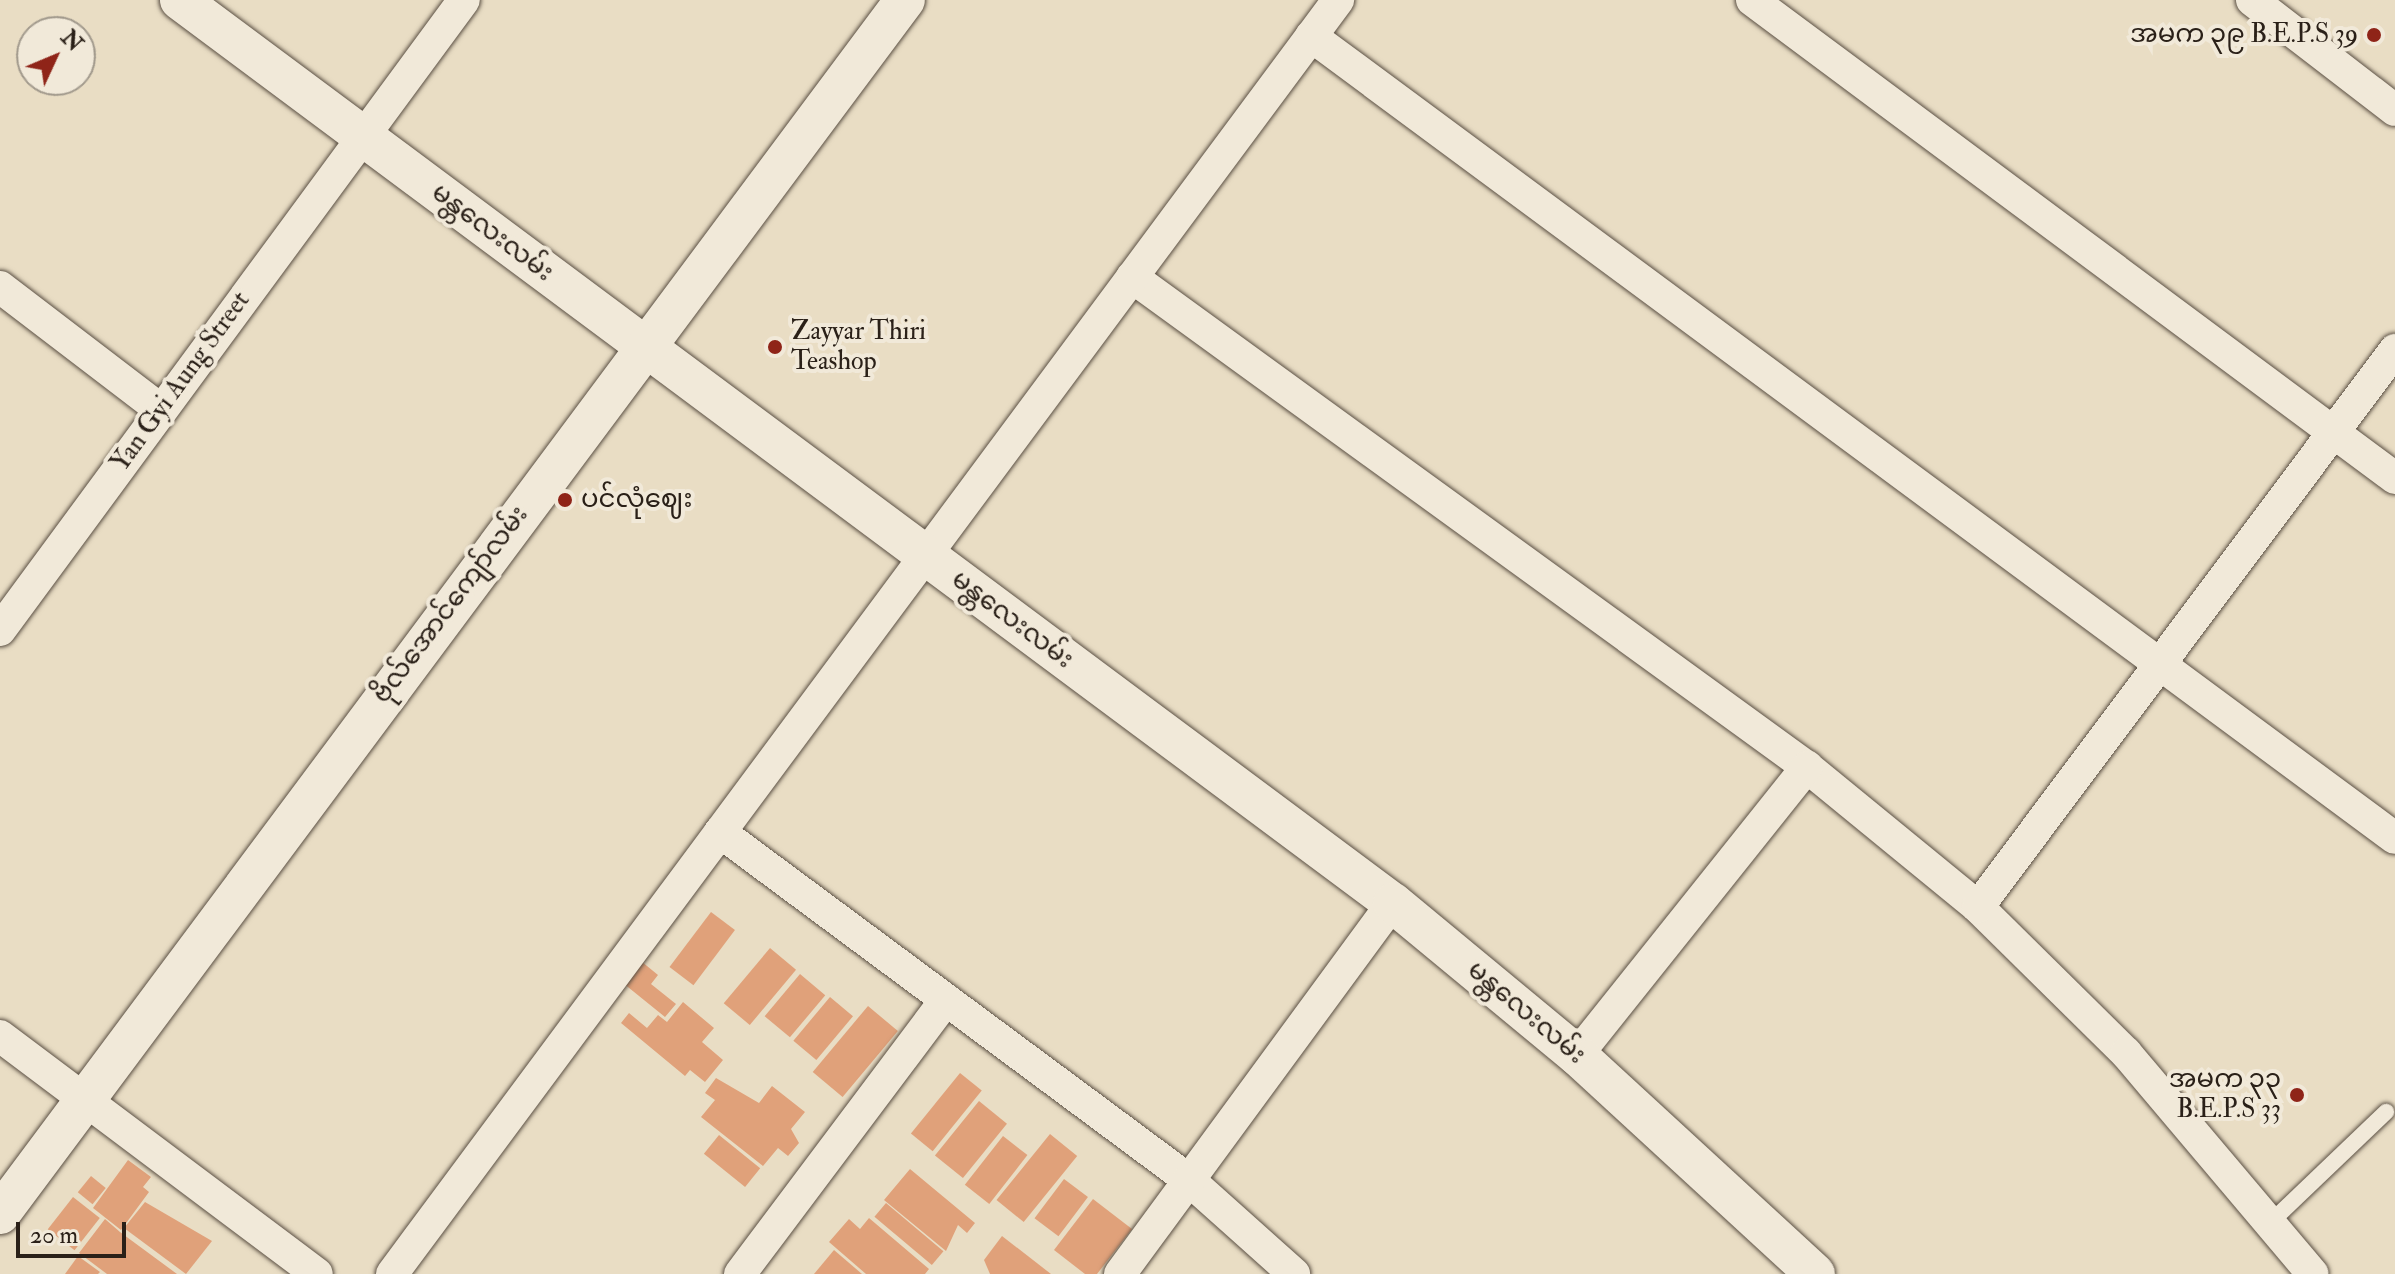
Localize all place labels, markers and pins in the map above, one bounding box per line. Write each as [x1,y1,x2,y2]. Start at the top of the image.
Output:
place label: အမက ၃၉ B.E.P.S 39 [2130,19,2358,51]
marker: အမက ၃၉ B.E.P.S 39 [2365,26,2383,44]
place label: Zayyar Thiri Teashop [791,316,926,378]
marker: Zayyar Thiri Teashop [766,338,784,356]
place label: ပင်လုံဈေး [581,484,692,516]
marker: ပင်လုံဈေး [556,491,574,509]
place label: အမက ၃၃ B.E.P.S 33 [2169,1064,2281,1126]
marker: အမက ၃၃ B.E.P.S 33 [2288,1086,2306,1104]

